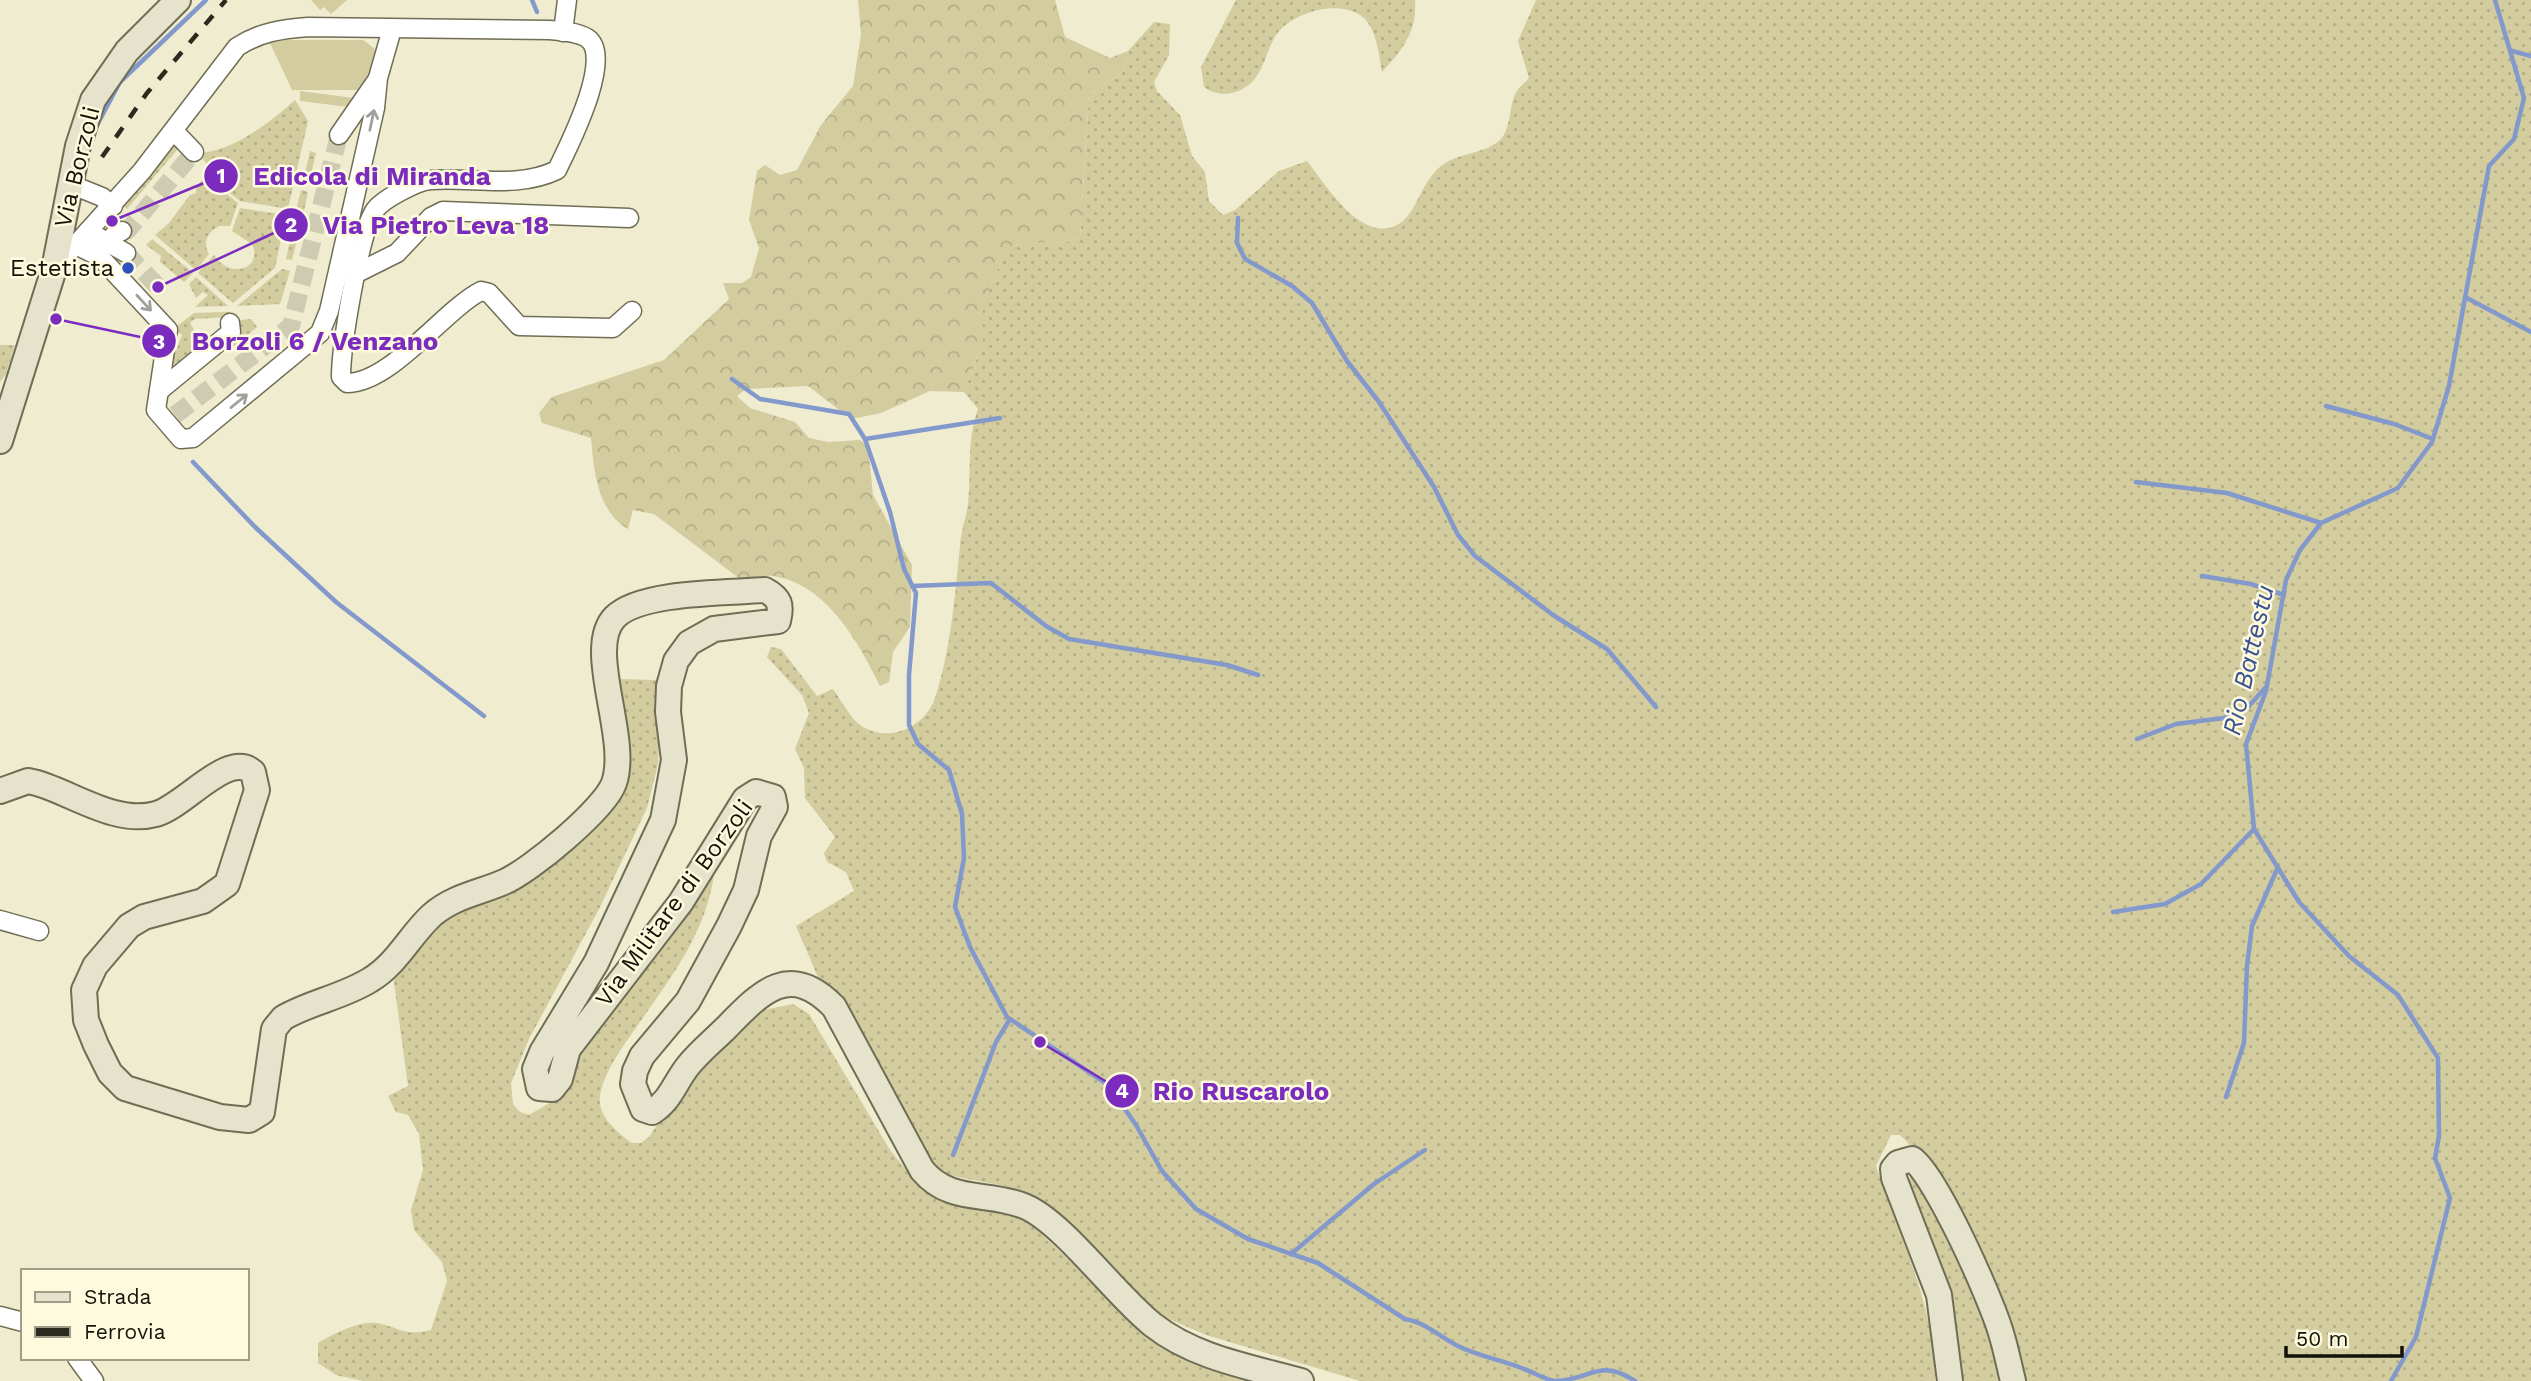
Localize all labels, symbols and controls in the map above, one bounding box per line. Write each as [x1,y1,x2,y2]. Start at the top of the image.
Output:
street label: Via Borzoli [48,104,106,230]
one-way arrow [367,110,380,132]
callout: Edicola di Miranda [204,152,505,199]
text: Edicola di Miranda [253,161,491,191]
text: 1 [216,163,226,188]
callout: Via Pietro Leva 18 [273,201,564,248]
text: Via Pietro Leva 18 [323,210,549,240]
text: 2 [285,212,297,237]
place label: Estetista [10,254,114,282]
marker: Estetista [120,260,136,276]
one-way arrow [135,295,152,312]
callout: Borzoli 6 / Venzano [142,318,453,365]
text: Borzoli 6 / Venzano [192,326,438,356]
text: 3 [153,329,165,354]
one-way arrow [229,393,247,409]
water label: Rio Battestu [2216,582,2280,738]
street label: Via Militare di Borzoli [589,794,759,1012]
callout: Rio Ruscarolo [1104,1067,1344,1114]
text: Rio Ruscarolo [1153,1076,1329,1106]
text: 4 [1115,1078,1129,1103]
legend [21,1269,248,1360]
text: Strada [84,1284,152,1309]
scale bar [2286,1314,2402,1358]
text: Ferrovia [84,1319,166,1344]
text: 50 m [2296,1326,2348,1351]

